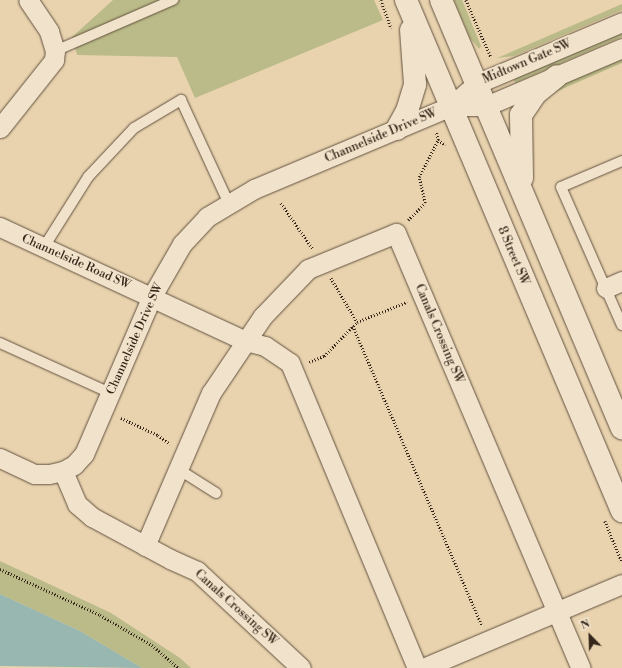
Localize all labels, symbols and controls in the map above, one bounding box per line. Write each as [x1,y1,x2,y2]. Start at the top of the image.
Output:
street label: Midtown Gate SW [480,37,574,87]
street label: Channelside Drive SW [323,106,439,166]
street label: 8 Street SW [494,224,532,288]
street label: Channelside Road SW [19,231,133,293]
street label: Channelside Drive SW [104,281,166,397]
street label: Canals Crossing SW [412,282,466,386]
street label: Canals Crossing SW [192,567,280,649]
north arrow [570,616,610,656]
text: N [579,617,592,633]

